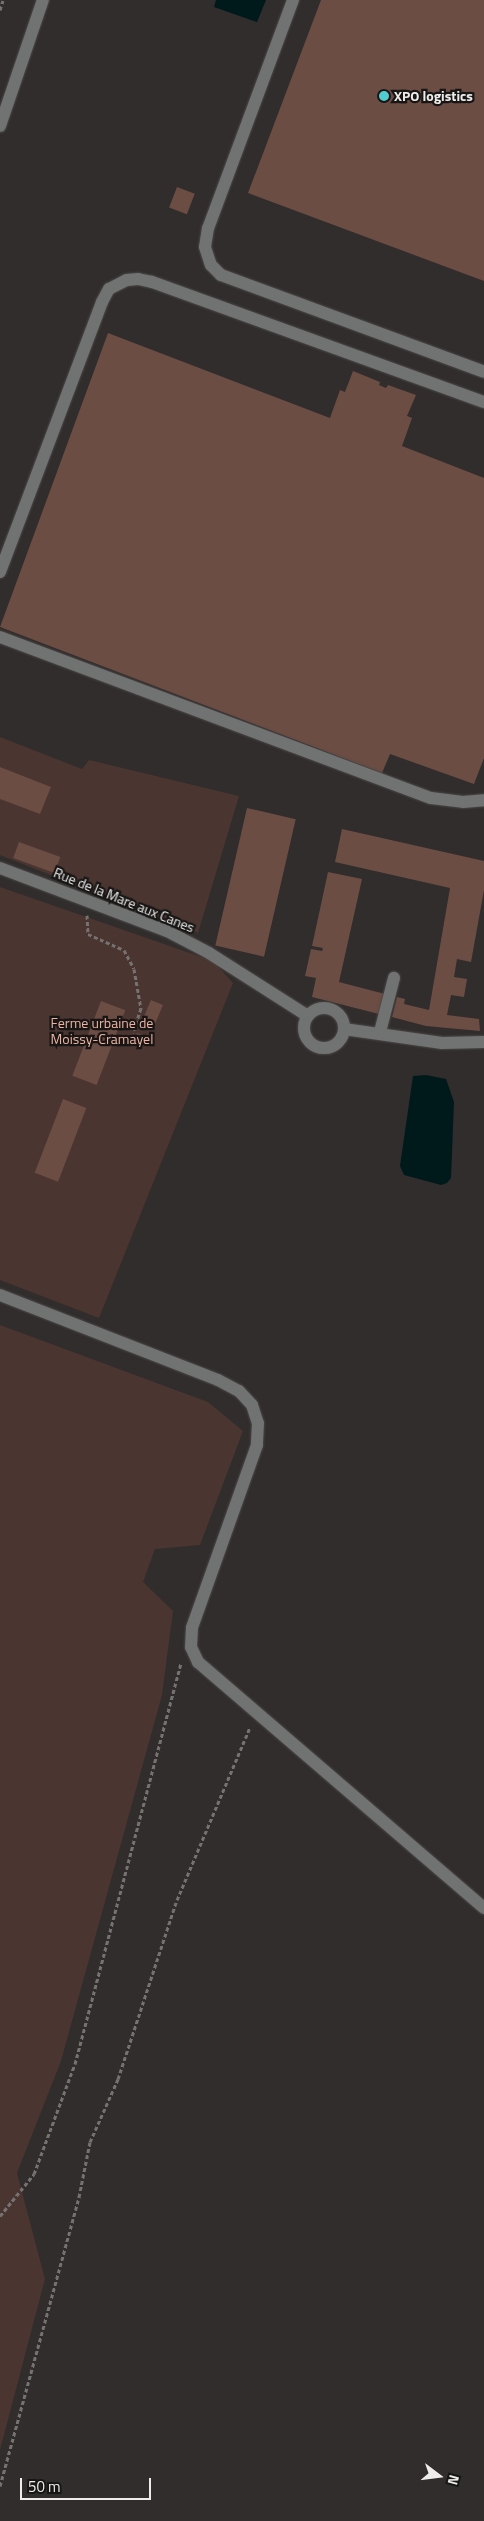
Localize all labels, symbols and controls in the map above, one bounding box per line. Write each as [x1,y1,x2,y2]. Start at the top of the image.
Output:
place label: XPO logistics [394,88,473,104]
marker: XPO logistics [378,90,390,102]
street label: Rue de la Mare aux Canes [51,864,197,936]
park label: Ferme urbaine de Moissy-Cramayel [51,1015,153,1048]
north arrow [414,2451,464,2501]
scale bar [22,2468,154,2500]
text: N [443,2473,465,2487]
text: 50 m [28,2475,61,2498]

